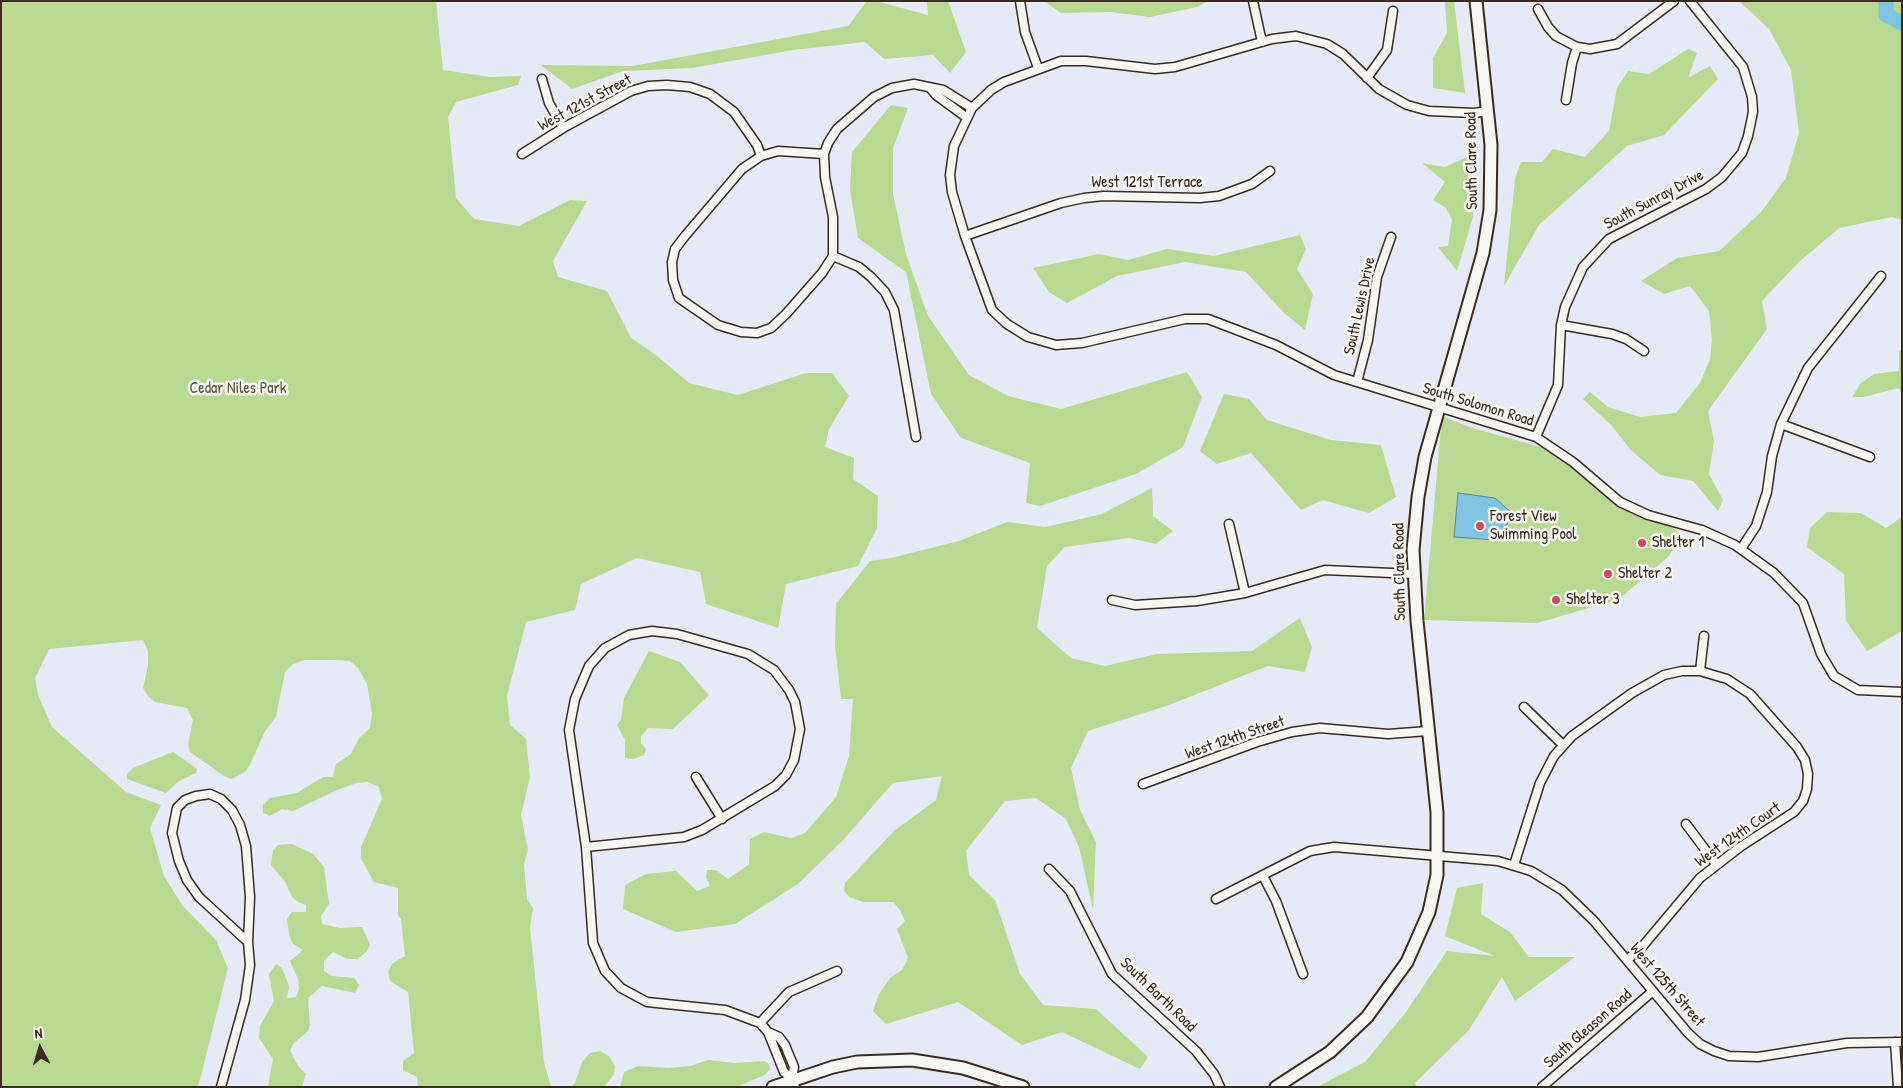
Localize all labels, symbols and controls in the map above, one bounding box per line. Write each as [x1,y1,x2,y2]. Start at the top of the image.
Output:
street label: West 121st Street [535,70,635,136]
street label: South Clare Road [1462,112,1482,210]
street label: South Sunray Drive [1601,166,1707,234]
street label: West 121st Terrace [1091,173,1203,193]
street label: South Lewis Drive [1340,255,1380,357]
park label: Cedar Niles Park [190,379,286,399]
street label: South Solomon Road [1420,379,1536,431]
place label: Forest View Swimming Pool [1490,507,1577,545]
marker: Forest View Swimming Pool [1474,520,1486,532]
street label: South Clare Road [1390,523,1410,621]
place label: Shelter 1 [1652,533,1704,553]
marker: Shelter 1 [1636,537,1648,549]
place label: Shelter 2 [1618,564,1672,584]
marker: Shelter 2 [1602,568,1614,580]
place label: Shelter 3 [1566,590,1620,610]
marker: Shelter 3 [1550,594,1562,606]
street label: West 124th Street [1183,712,1287,764]
street label: West 124th Court [1692,798,1784,872]
street label: West 125th Street [1625,939,1709,1031]
street label: South Barth Road [1116,954,1200,1036]
street label: South Gleason Road [1540,986,1636,1072]
north arrow [15,1023,65,1073]
text: N [34,1023,43,1042]

